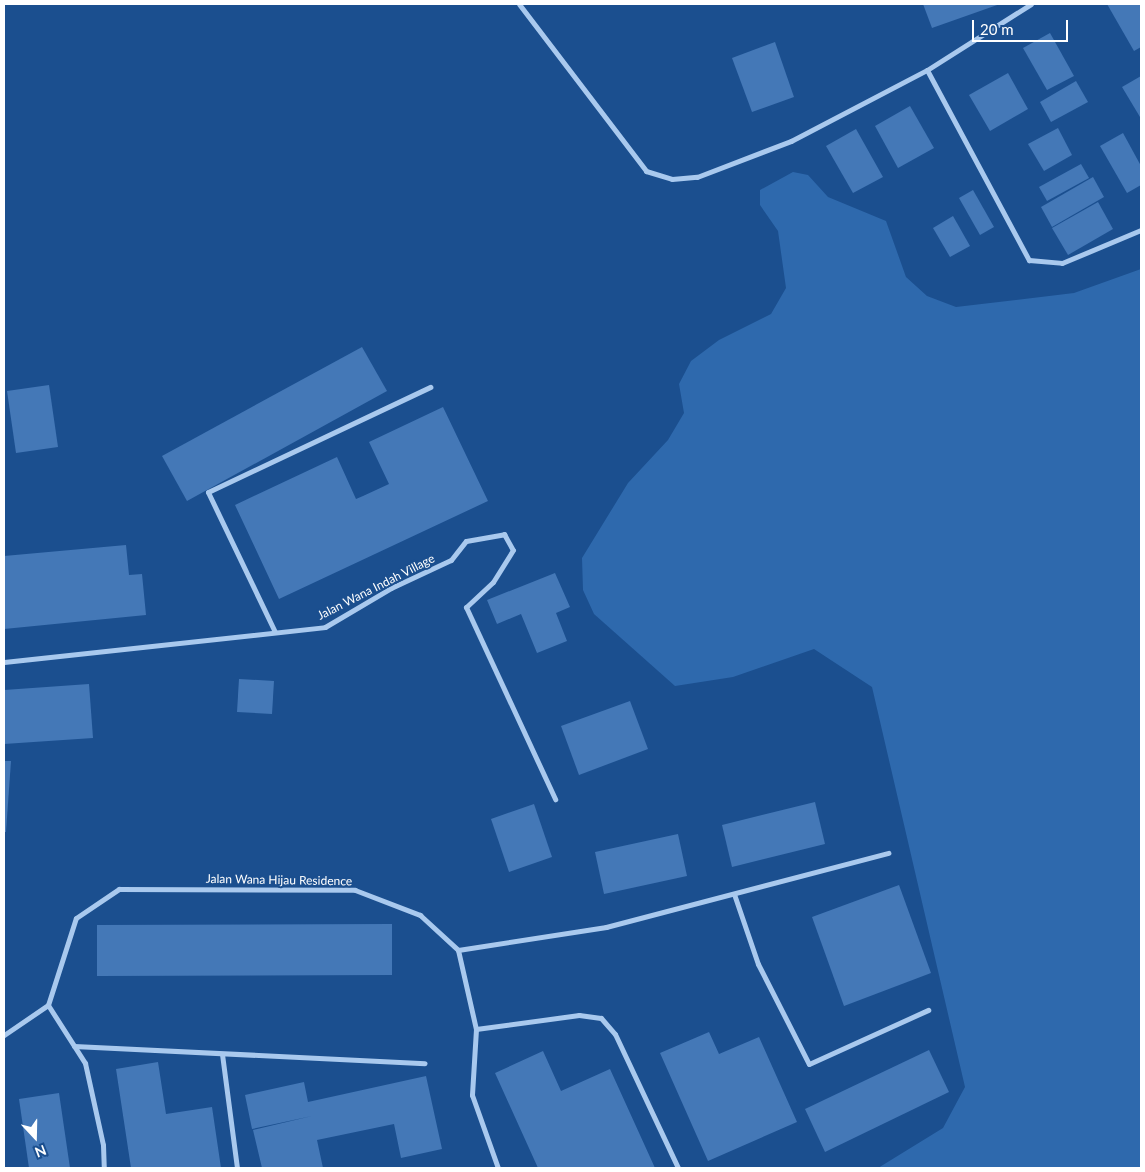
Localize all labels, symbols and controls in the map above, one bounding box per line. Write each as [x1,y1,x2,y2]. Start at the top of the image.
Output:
scale bar [975,10,1071,42]
text: 20 m [980,20,1014,38]
street label: Jalan Wana Indah Village [315,551,437,623]
street label: Jalan Wana Hijau Residence [206,872,352,888]
north arrow [10,1112,60,1162]
text: N [32,1142,49,1161]

